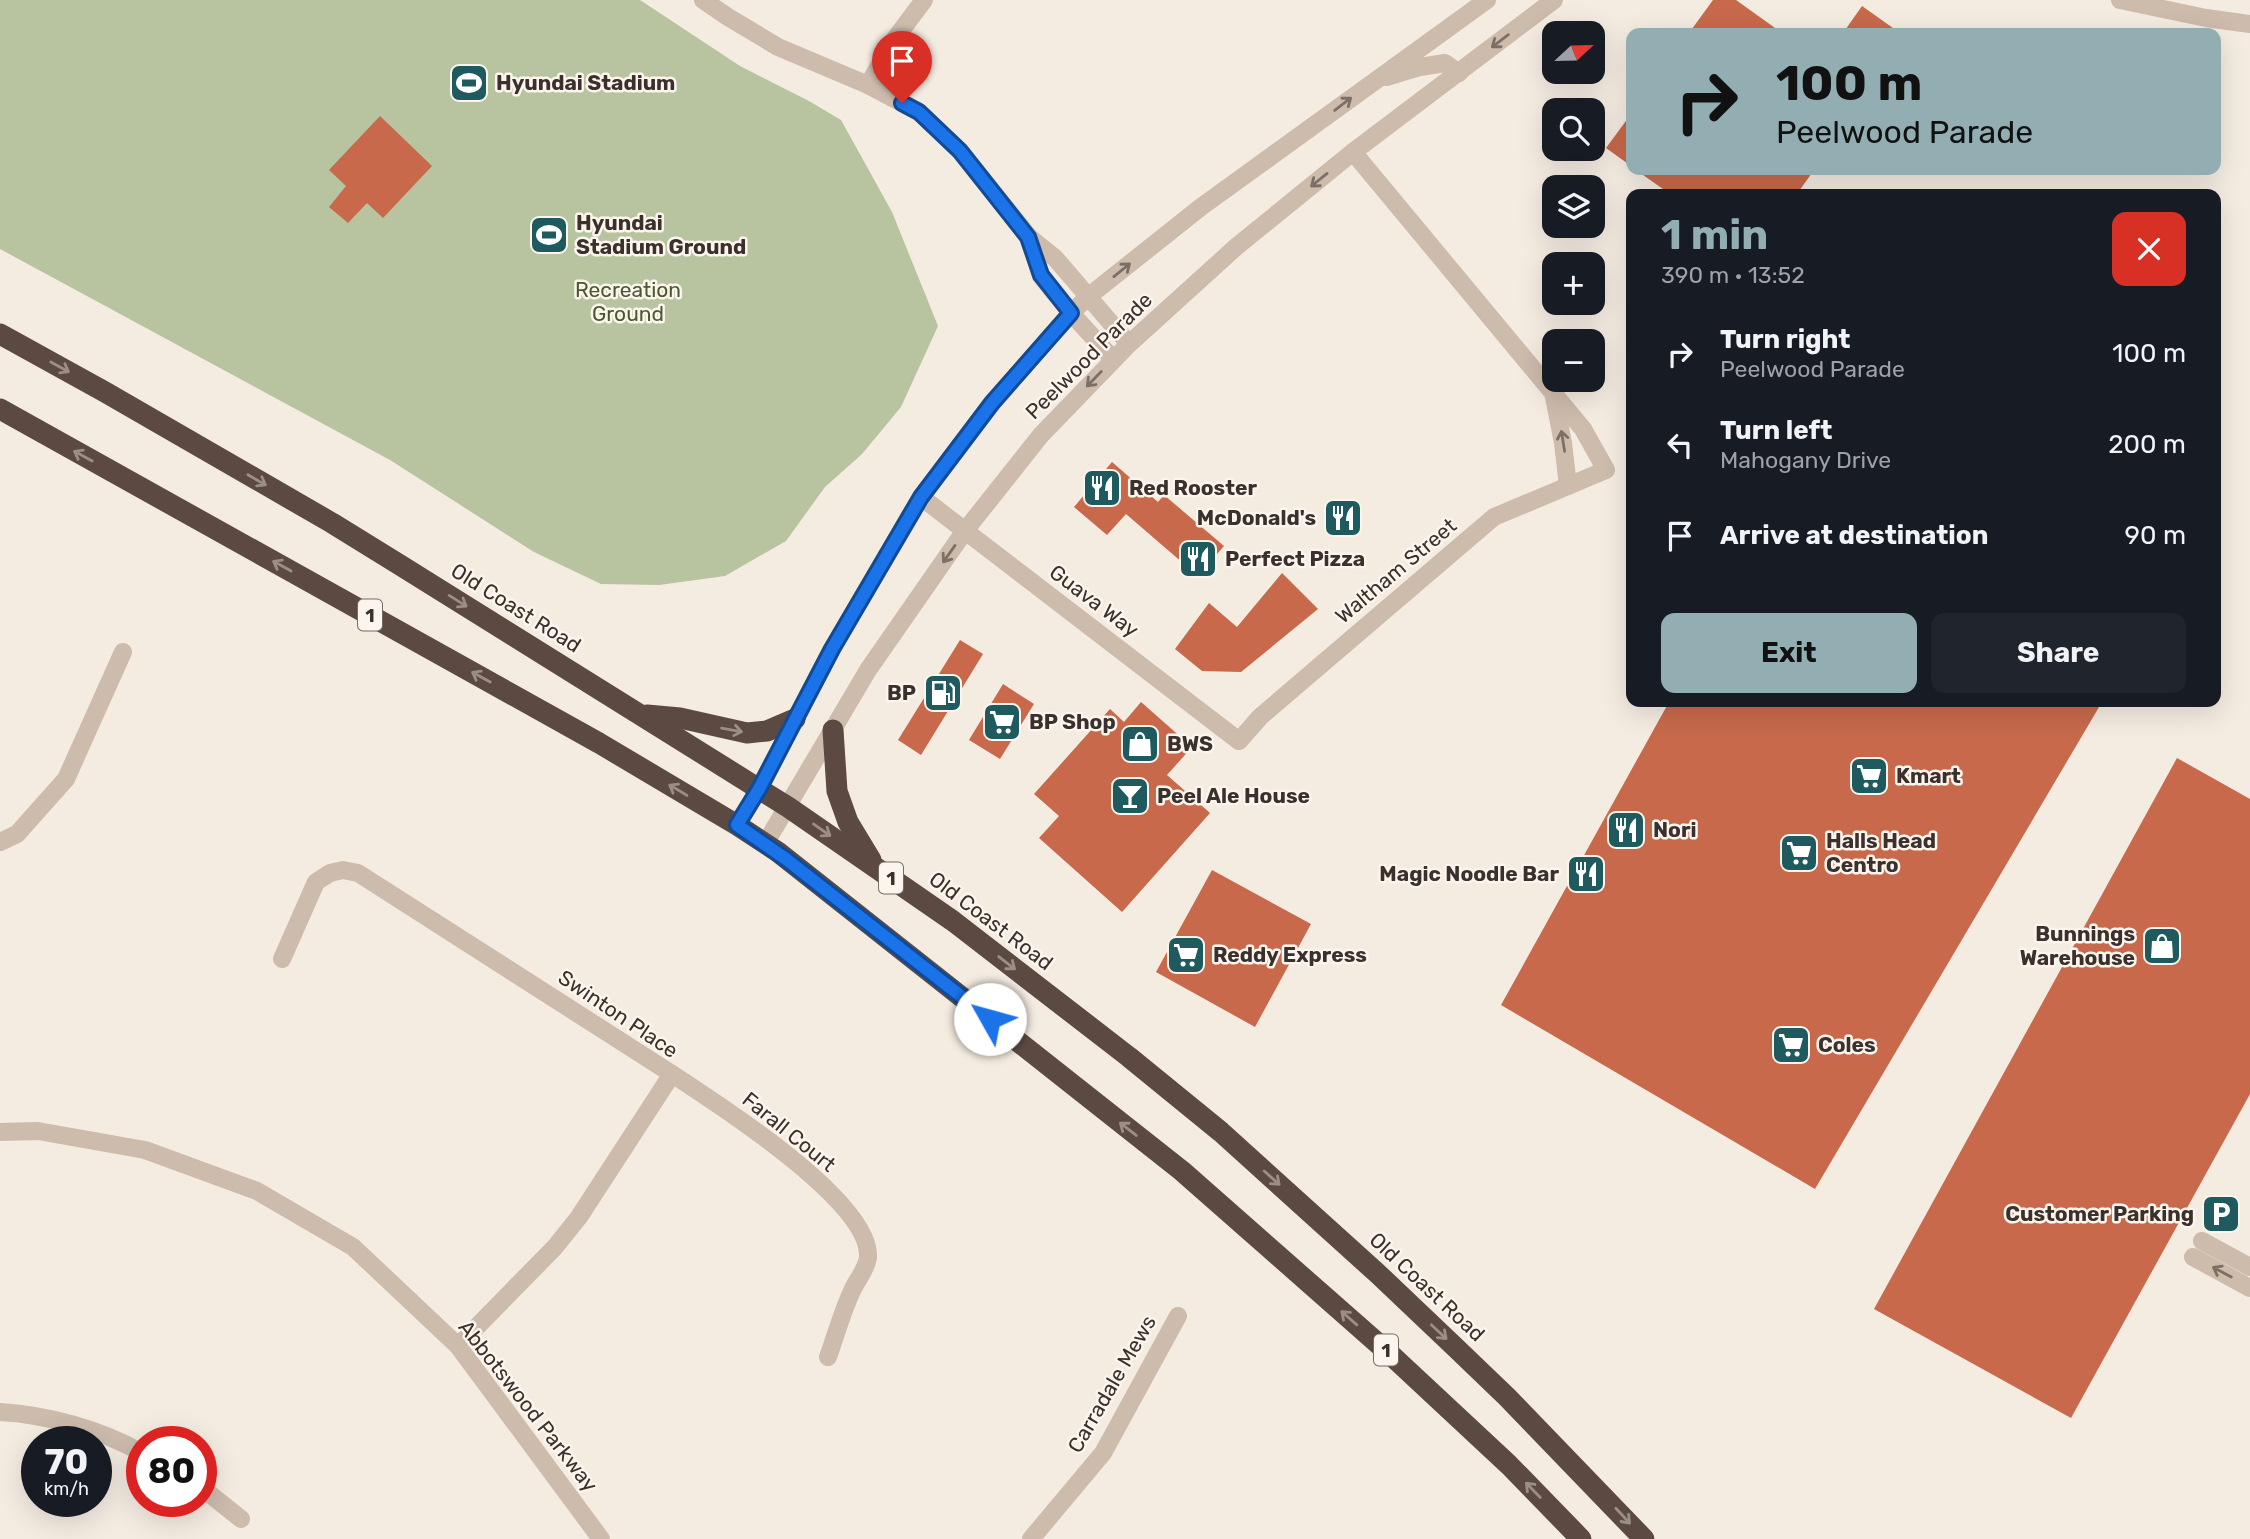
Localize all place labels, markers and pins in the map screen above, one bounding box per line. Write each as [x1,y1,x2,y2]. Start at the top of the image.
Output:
pin [872,31,932,103]
sports icon: Hyundai Stadium [448,62,490,104]
place label: Hyundai Stadium [496,70,675,95]
place label: Hyundai Stadium Ground [576,210,746,259]
sports icon: Hyundai Stadium Ground [528,214,570,256]
restaurant icon: Red Rooster [1081,467,1123,509]
place label: Red Rooster [1129,475,1257,500]
restaurant icon: McDonald's [1322,497,1364,539]
place label: McDonald's [1197,505,1316,530]
restaurant icon: Perfect Pizza [1177,538,1219,580]
place label: Perfect Pizza [1225,546,1365,571]
fuel station icon: BP [922,672,964,714]
place label: BP [887,680,916,705]
supermarket icon: BP Shop [981,701,1023,743]
place label: BP Shop [1029,709,1116,734]
shop icon: BWS [1119,723,1161,765]
place label: BWS [1167,731,1213,756]
supermarket icon: Kmart [1848,755,1890,797]
place label: Kmart [1896,763,1961,788]
bar icon: Peel Ale House [1109,775,1151,817]
place label: Peel Ale House [1157,783,1310,808]
restaurant icon: Nori [1605,809,1647,851]
place label: Nori [1653,817,1696,842]
place label: Halls Head Centro [1826,828,1936,877]
supermarket icon: Halls Head Centro [1778,832,1820,874]
restaurant icon: Magic Noodle Bar [1565,853,1607,895]
place label: Magic Noodle Bar [1379,861,1559,886]
place label: Bunnings Warehouse [2020,921,2135,970]
shop icon: Bunnings Warehouse [2141,925,2183,967]
supermarket icon: Reddy Express [1165,934,1207,976]
place label: Reddy Express [1213,942,1367,967]
supermarket icon: Coles [1770,1024,1812,1066]
place label: Coles [1818,1032,1876,1057]
parking icon: Customer Parking [2200,1193,2242,1235]
place label: Customer Parking [2005,1201,2194,1226]

